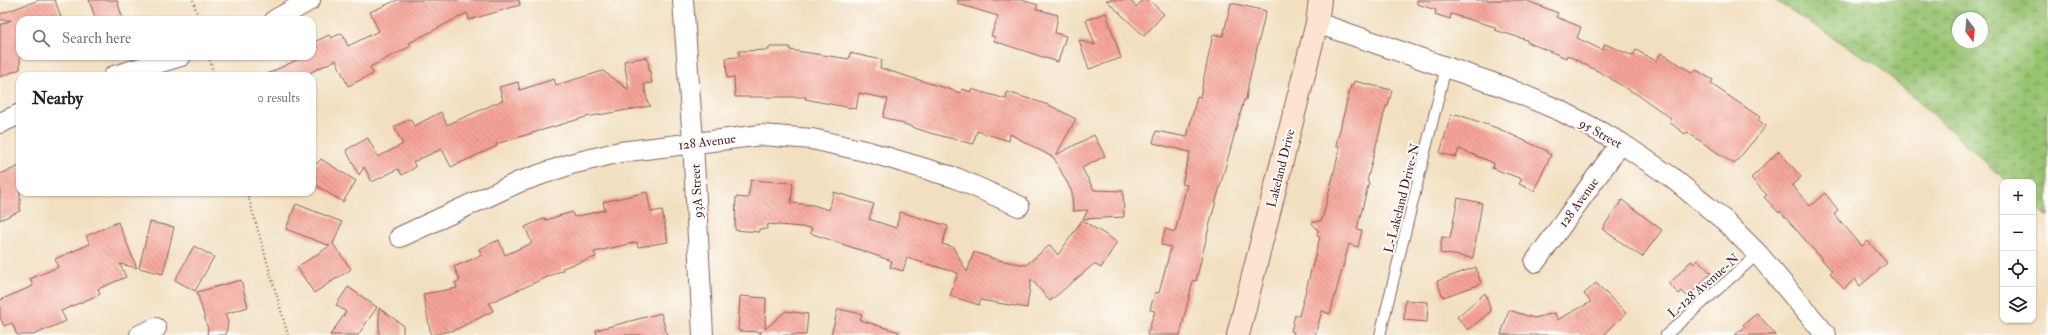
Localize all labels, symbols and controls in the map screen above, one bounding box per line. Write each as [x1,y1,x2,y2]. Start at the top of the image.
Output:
north arrow [1952,12,1988,48]
search box [16,16,316,60]
icon: search [30,27,52,49]
text: Search here [62,29,131,48]
text: Nearby [32,88,83,109]
text: 0 results [257,90,300,106]
street label: 95 Street [1575,115,1625,152]
street label: Lakeland Drive [1263,127,1299,209]
street label: 128 Avenue [678,130,737,153]
street label: L-Lakeland Drive-N [1381,141,1423,255]
street label: 93A Street [688,164,706,219]
street label: 128 Avenue [1555,174,1603,231]
map controls [2000,179,2036,323]
button: + [2000,179,2036,215]
button: − [2000,215,2036,251]
street label: L-128 Avenue-N [1665,250,1743,321]
button: locate [2000,251,2036,287]
button: layers [2000,287,2036,323]

